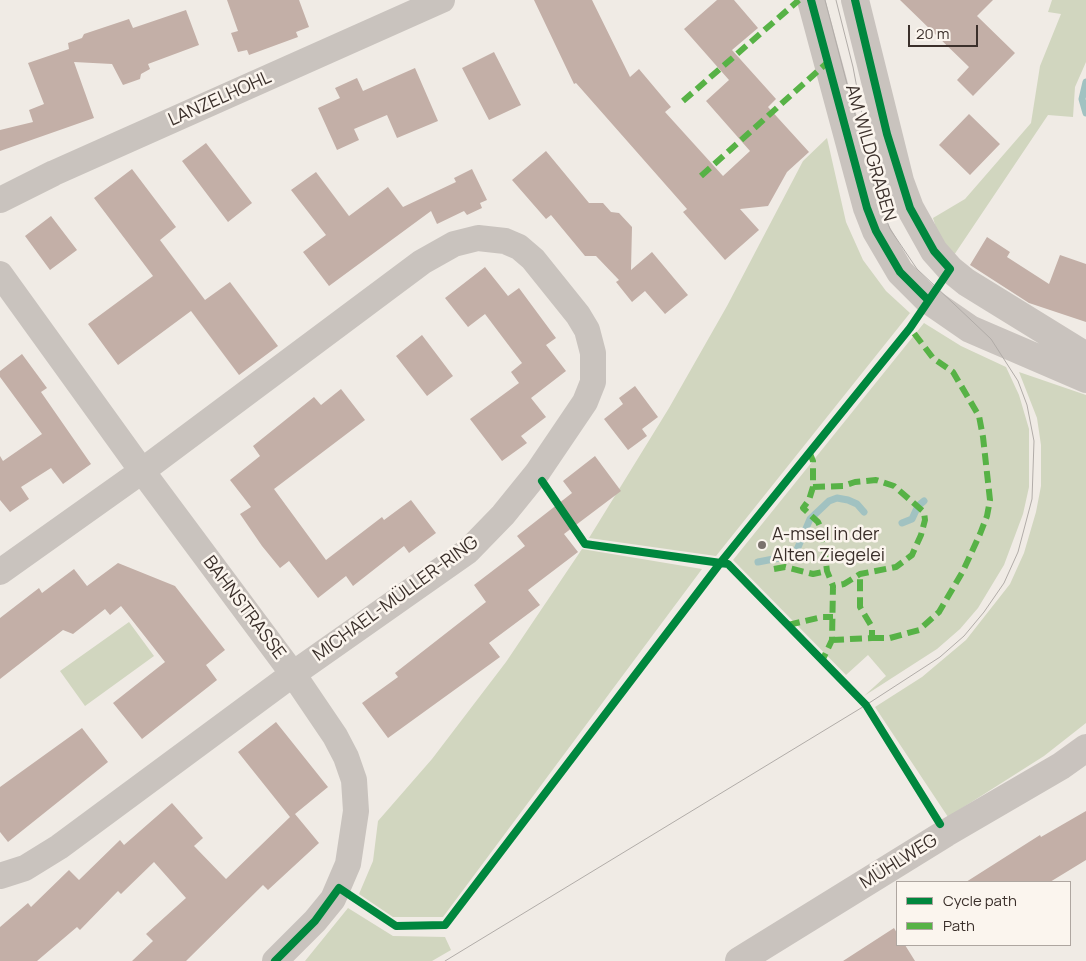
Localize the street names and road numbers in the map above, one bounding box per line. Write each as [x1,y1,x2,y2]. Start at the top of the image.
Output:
street label: LANZELHOHL [165,67,275,131]
street label: AM WILDGRABEN [840,82,900,224]
street label: MICHAEL-MÜLLER-RING [309,532,483,666]
street label: BAHNSTRASSE [198,552,290,664]
street label: MÜHLWEG [856,830,942,894]

